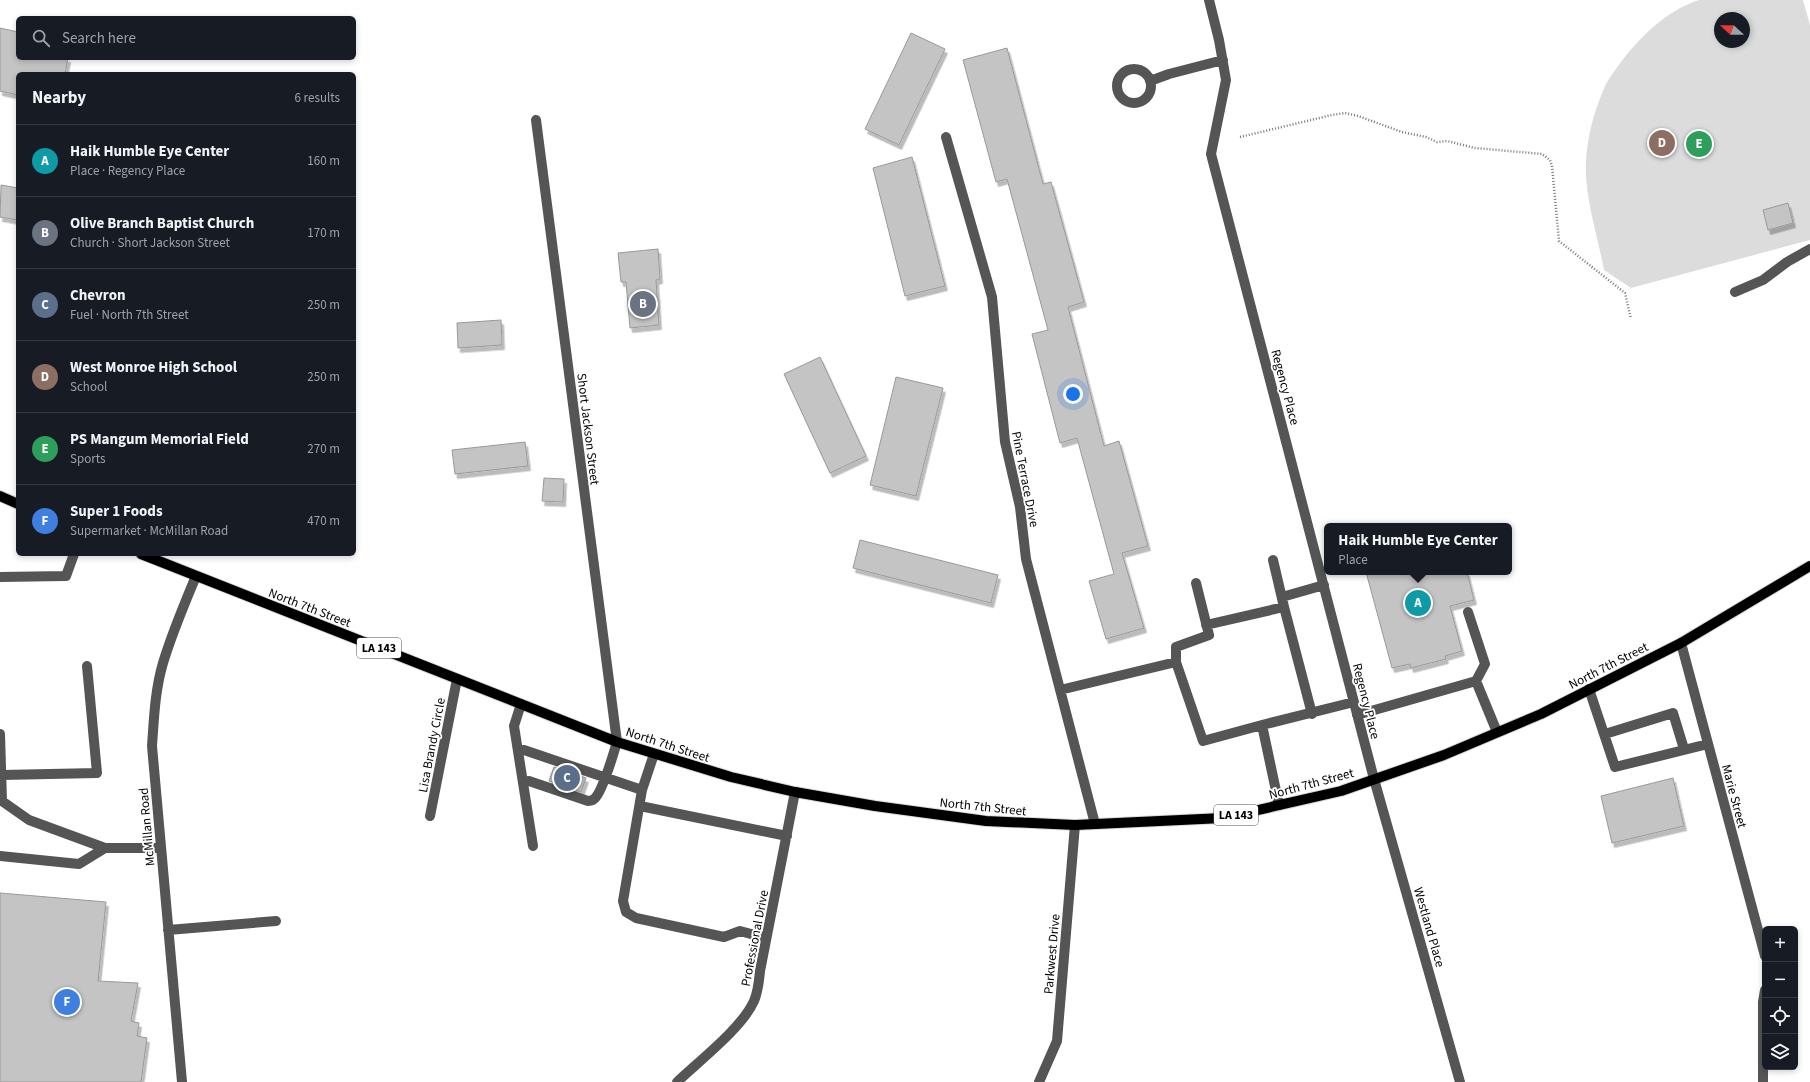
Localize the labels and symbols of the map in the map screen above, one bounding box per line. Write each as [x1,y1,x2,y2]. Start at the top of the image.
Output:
north arrow [1714,12,1750,48]
pin: D [1649,128,1675,158]
pin: E [1686,129,1712,159]
pin: B [630,289,656,319]
street label: Regency Place [1266,347,1304,427]
street label: Short Jackson Street [572,372,604,487]
your location [1063,384,1083,404]
street label: Pine Terrace Drive [1007,430,1043,529]
street label: North 7th Street [266,584,354,632]
pin: A [1405,588,1431,618]
road number: LA 143 [357,638,401,658]
street label: North 7th Street [1566,638,1652,694]
street label: Regency Place [1348,661,1384,741]
street label: Lisa Brandy Circle [414,696,450,794]
street label: North 7th Street [623,723,712,767]
street label: Marie Street [1717,762,1751,831]
pin: C [554,763,580,793]
street label: North 7th Street [1267,764,1356,804]
street label: McMillan Road [135,787,159,867]
street label: North 7th Street [939,793,1028,821]
road number: LA 143 [1214,805,1258,825]
street label: Westland Place [1409,885,1449,969]
street label: Professional Drive [737,888,773,988]
street label: Parkwest Drive [1040,913,1064,995]
pin: F [54,987,80,1017]

